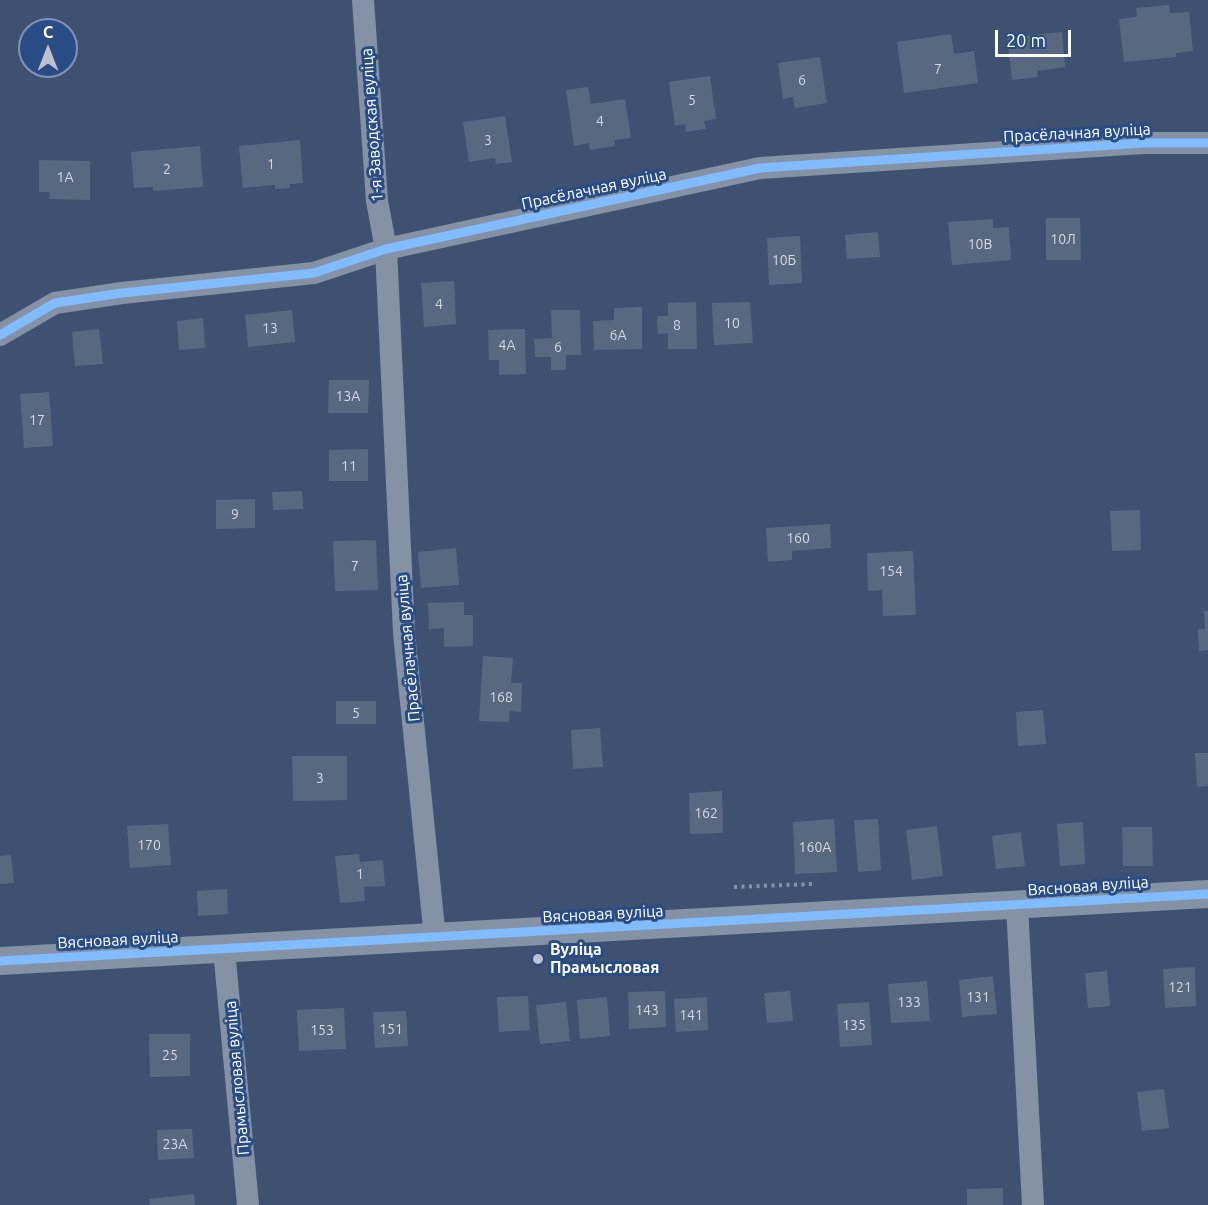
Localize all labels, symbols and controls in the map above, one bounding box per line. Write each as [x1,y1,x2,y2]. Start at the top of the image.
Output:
north arrow [18,18,78,78]
scale bar [998,18,1074,56]
text: С [43,23,53,41]
text: 20 m [1006,30,1046,50]
street label: 1-я Заводская вуліца [357,48,387,202]
house number: 7 [934,61,942,77]
house number: 6 [798,72,806,88]
house number: 5 [688,92,696,108]
house number: 4 [596,113,604,129]
street label: Прасёлачная вуліца [1003,120,1151,146]
house number: 3 [484,132,492,148]
house number: 1 [267,156,275,172]
house number: 2 [163,161,171,177]
street label: Прасёлачная вуліца [520,164,668,214]
house number: 1А [57,169,73,185]
house number: 10Л [1050,231,1076,247]
house number: 10В [968,236,992,252]
house number: 10Б [772,252,796,268]
house number: 4 [435,296,443,312]
house number: 10 [724,315,740,331]
house number: 8 [673,317,681,333]
house number: 13 [262,320,278,336]
house number: 6А [610,327,626,343]
house number: 4А [499,337,515,353]
house number: 6 [554,339,562,355]
house number: 13А [336,388,360,404]
house number: 17 [29,412,45,428]
house number: 11 [341,458,357,474]
house number: 9 [231,506,239,522]
house number: 160 [786,530,810,546]
house number: 7 [351,558,359,574]
house number: 154 [879,563,903,579]
street label: Прасёлачная вуліца [392,574,424,722]
house number: 168 [489,689,513,705]
house number: 5 [352,705,360,721]
house number: 3 [316,770,324,786]
house number: 162 [694,805,718,821]
house number: 170 [137,837,161,853]
house number: 160А [799,839,831,855]
house number: 1 [356,866,364,882]
street label: Вясновая вуліца [1027,872,1149,900]
street label: Вясновая вуліца [542,901,664,927]
street label: Вясновая вуліца [57,927,179,953]
place label: Вуліца Прамысловая [550,940,659,978]
marker: Вуліца Прамысловая [531,952,545,966]
house number: 121 [1168,979,1192,995]
house number: 131 [966,989,990,1005]
house number: 133 [897,994,921,1010]
street label: Прамысловая вуліца [221,1000,253,1156]
house number: 143 [635,1002,659,1018]
house number: 141 [679,1007,703,1023]
house number: 135 [842,1017,866,1033]
house number: 151 [379,1021,403,1037]
house number: 153 [310,1022,334,1038]
house number: 25 [162,1047,178,1063]
house number: 23А [163,1136,187,1152]

